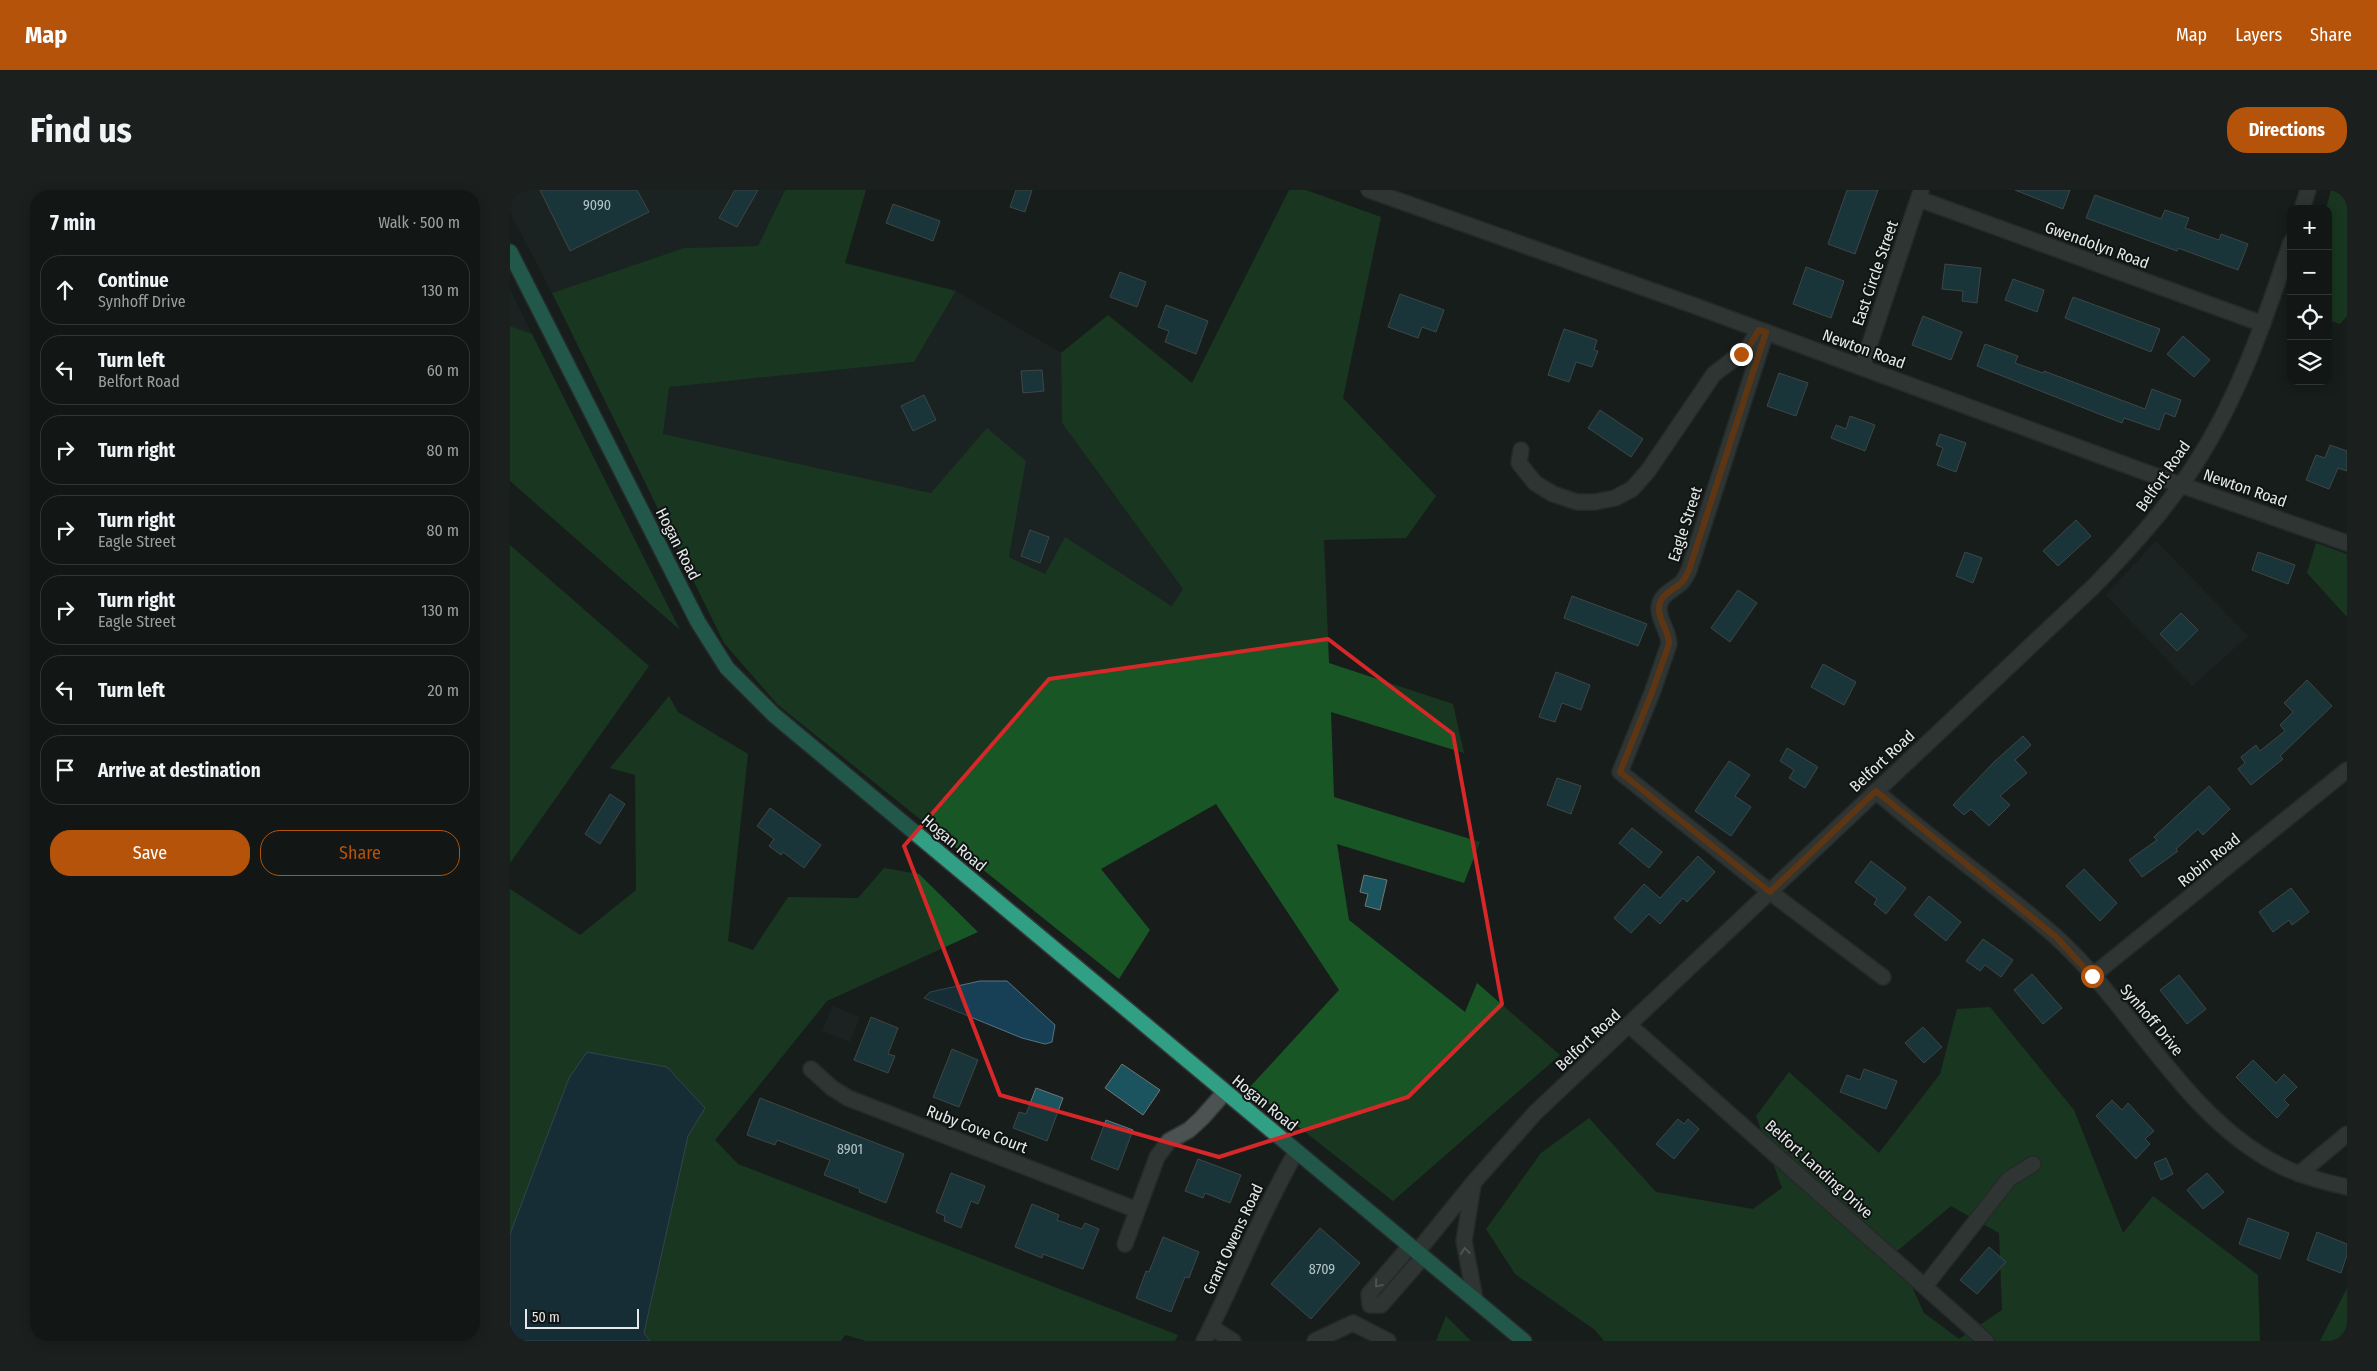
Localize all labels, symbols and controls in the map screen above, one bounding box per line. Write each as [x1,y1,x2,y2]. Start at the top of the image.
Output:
text: Map [25,21,67,49]
text: Map [2176,24,2207,46]
text: Layers [2235,24,2282,46]
text: Share [2310,24,2352,46]
button: Directions [2227,107,2347,153]
text: Find us [30,109,132,151]
house number: 9090 [583,197,611,214]
map controls [2287,205,2332,385]
button: + [2287,205,2332,250]
text: 7 min [50,210,96,236]
text: Walk · 500 m [378,213,460,232]
street label: East Circle Street [1848,217,1902,328]
street label: Gwendolyn Road [2042,217,2152,273]
button: − [2287,250,2332,295]
text: Continue [98,269,169,292]
icon: ahead [51,276,79,304]
text: 130 m [421,281,459,300]
text: Synhoff Drive [98,292,186,311]
button: locate [2287,295,2332,340]
street label: Newton Road [1820,325,1908,373]
button: layers [2287,340,2332,385]
route end [1730,343,1753,366]
text: Turn left [98,349,165,372]
icon: left [51,356,79,384]
text: 60 m [427,361,459,380]
text: Belfort Road [98,372,180,391]
icon: right [51,436,79,464]
street label: Belfort Road [2132,437,2194,515]
text: Turn right [98,439,175,462]
text: 80 m [427,441,459,460]
street label: Newton Road [2201,465,2289,511]
street label: Eagle Street [1664,483,1706,564]
street label: Hogan Road [652,505,704,583]
text: Turn right [98,509,175,532]
icon: right [51,516,79,544]
text: 80 m [427,521,459,540]
text: Eagle Street [98,532,176,551]
text: Turn right [98,589,175,612]
icon: right [51,596,79,624]
text: 130 m [421,601,459,620]
text: Eagle Street [98,612,176,631]
icon: left [51,676,79,704]
text: Turn left [98,679,165,702]
text: 20 m [428,681,459,700]
street label: Belfort Road [1846,726,1918,796]
icon: arrive [51,756,79,784]
text: Arrive at destination [98,759,261,782]
street label: Hogan Road [918,810,990,876]
street label: Robin Road [2174,829,2244,891]
button: Save [50,830,250,876]
button: Share [260,830,460,876]
route start [2081,965,2104,988]
street label: Synhoff Drive [2117,980,2187,1060]
street label: Belfort Road [1552,1005,1624,1075]
street label: Hogan Road [1229,1071,1301,1135]
street label: Ruby Cove Court [924,1101,1031,1157]
street label: Belfort Landing Drive [1761,1116,1877,1222]
house number: 8901 [837,1141,863,1158]
street label: Grant Owens Road [1199,1181,1267,1297]
one-way arrow [1460,1247,1471,1255]
house number: 8709 [1309,1261,1335,1278]
one-way arrow [1375,1278,1384,1287]
scale bar [525,1306,639,1329]
text: 50 m [532,1309,560,1326]

